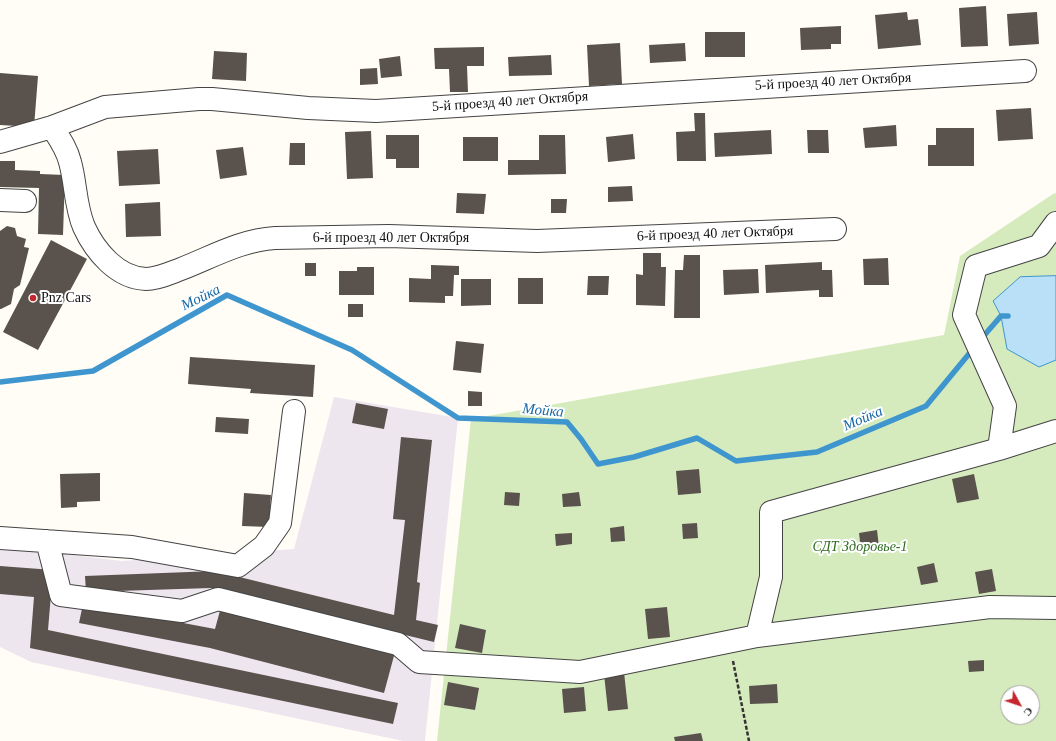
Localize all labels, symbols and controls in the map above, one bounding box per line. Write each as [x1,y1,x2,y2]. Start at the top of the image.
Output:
street label: 5-й проезд 40 лет Октября [754,70,912,94]
street label: 5-й проезд 40 лет Октября [431,88,589,116]
street label: 6-й проезд 40 лет Октября [636,223,794,245]
street label: 6-й проезд 40 лет Октября [313,230,469,246]
water label: Мойка [178,281,224,315]
place label: Pnz Cars [41,290,91,306]
marker: Pnz Cars [28,293,38,303]
water label: Мойка [522,400,564,422]
water label: Мойка [840,403,886,435]
park label: СДТ Здоровье-1 [812,539,908,555]
north arrow [1000,685,1040,725]
text: С [1021,705,1036,719]

